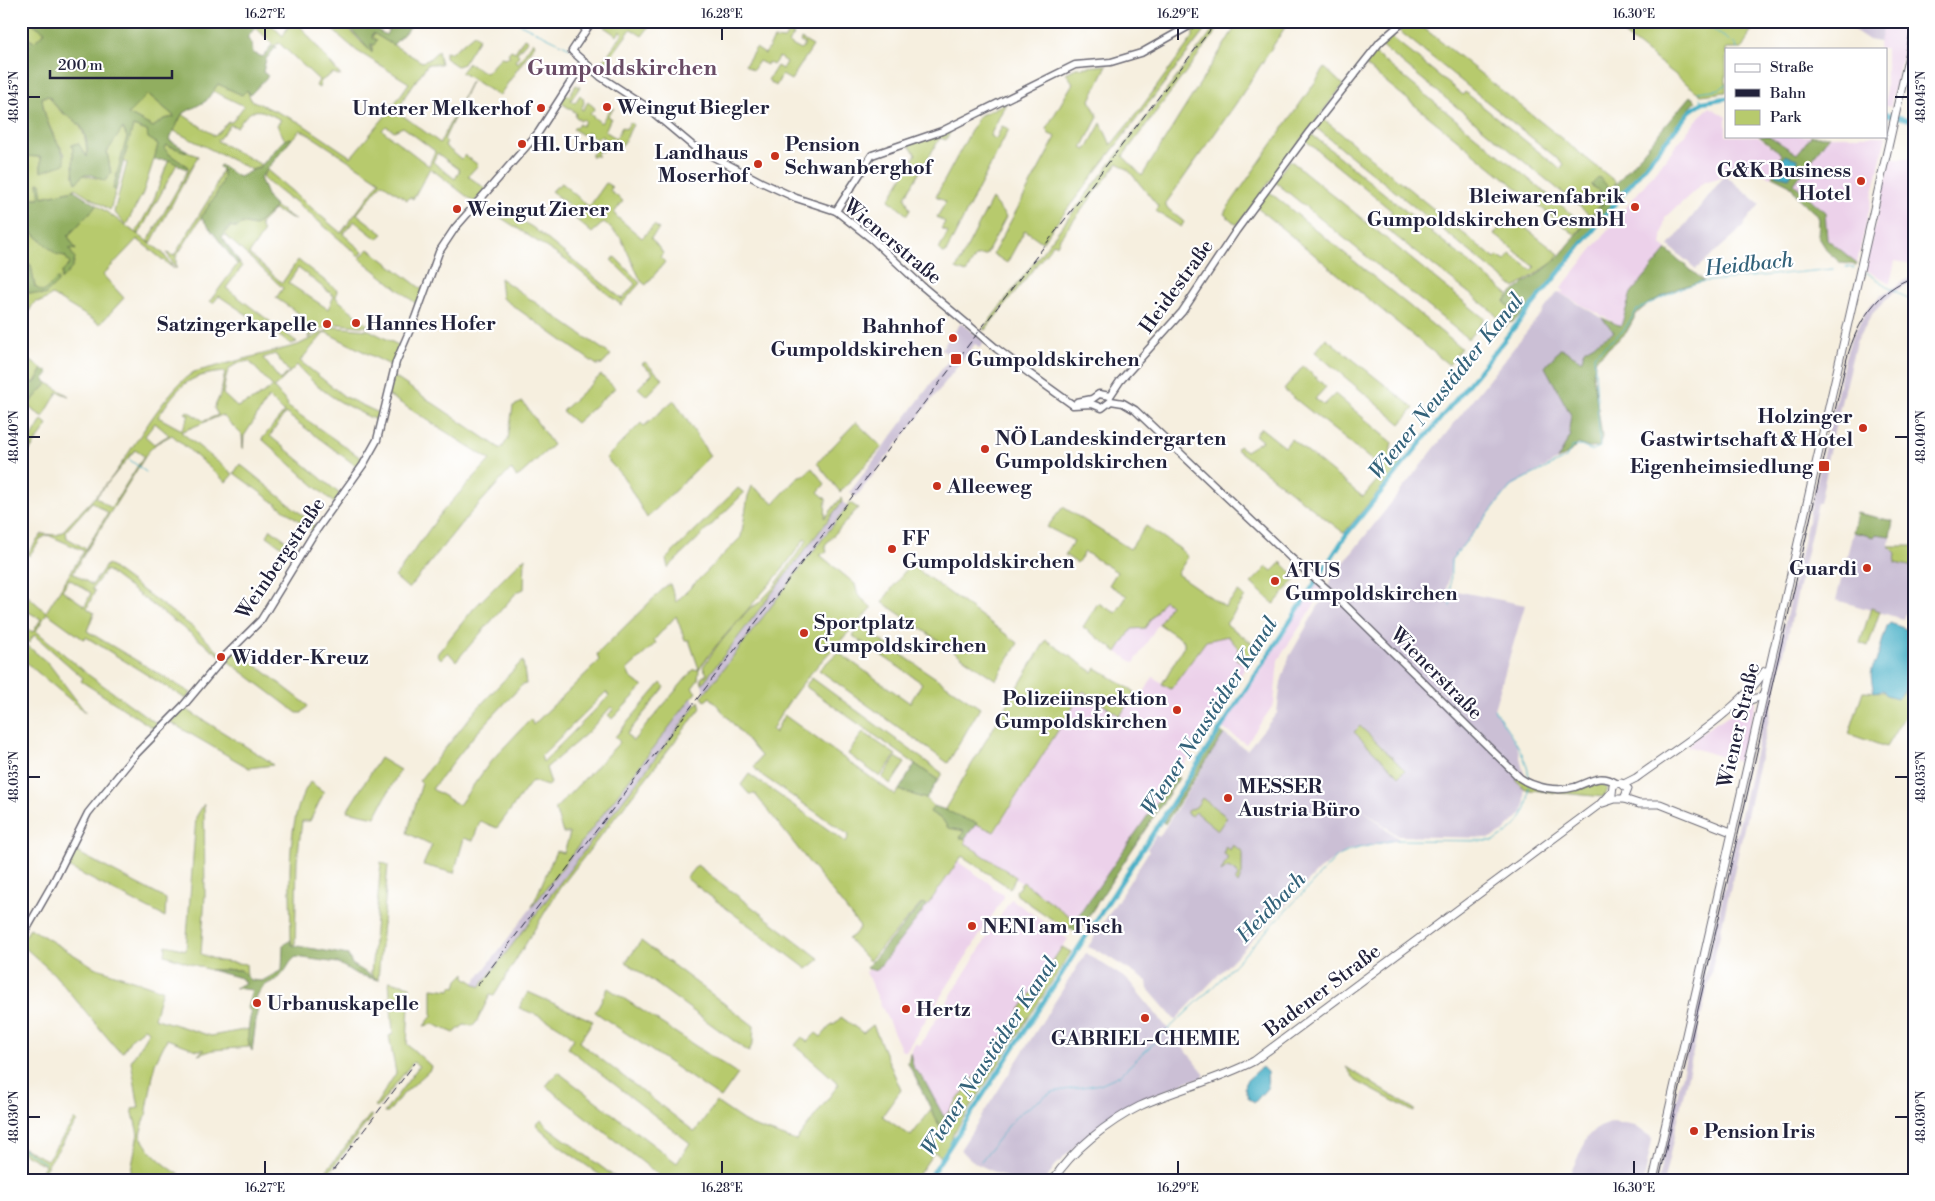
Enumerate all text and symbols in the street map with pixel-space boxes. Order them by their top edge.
text: 16.27°E [245,7,285,22]
text: 16.28°E [701,7,743,22]
text: 16.29°E [1157,7,1199,22]
text: 16.30°E [1613,7,1655,22]
scale bar [50,48,172,80]
legend [1725,48,1888,138]
district label: Gumpoldskirchen [527,55,717,82]
text: 200 m [58,56,103,75]
text: Straße [1770,58,1814,77]
text: 48.045°N [7,71,22,123]
text: 48.045°N [1914,71,1929,123]
text: Bahn [1769,84,1806,103]
place label: Weingut Biegler [616,96,770,121]
place label: Unterer Melkerhof [352,97,534,122]
marker: Weingut Biegler [601,101,613,113]
marker: Unterer Melkerhof [535,102,547,114]
text: Park [1770,108,1802,127]
place label: Hl. Urban [532,133,625,158]
place label: Pension Schwanberghof [785,133,935,181]
marker: Hl. Urban [516,138,528,150]
place label: Landhaus Moserhof [655,141,751,189]
marker: Pension Schwanberghof [769,150,781,162]
marker: Landhaus Moserhof [752,158,764,170]
place label: G&K Business Hotel [1717,159,1851,207]
marker: G&K Business Hotel [1855,175,1867,187]
place label: Bleiwarenfabrik Gumpoldskirchen GesmbH [1367,185,1626,233]
street label: Wienerstraße [837,193,946,291]
place label: Weingut Zierer [466,198,609,223]
marker: Bleiwarenfabrik Gumpoldskirchen GesmbH [1629,201,1641,213]
marker: Weingut Zierer [451,203,463,215]
street label: Heidestraße [1135,235,1220,339]
water label: Heidbach [1703,247,1795,283]
water label: Wiener Neustädter Kanal [1364,288,1530,485]
place label: Hannes Hofer [366,312,496,337]
place label: Satzingerkapelle [157,313,317,338]
place label: Bahnhof Gumpoldskirchen [770,315,946,363]
marker: Hannes Hofer [350,317,362,329]
marker: Satzingerkapelle [321,318,333,330]
marker: Bahnhof Gumpoldskirchen [947,332,959,344]
place label: Gumpoldskirchen [967,348,1140,373]
marker: Gumpoldskirchen [949,352,963,366]
place label: Holzinger Gastwirtschaft & Hotel [1640,405,1853,453]
text: 48.040°N [7,410,22,464]
text: 48.040°N [1914,410,1929,464]
marker: Holzinger Gastwirtschaft & Hotel [1857,422,1869,434]
place label: NÖ Landeskindergarten Gumpoldskirchen [995,426,1227,475]
marker: NÖ Landeskindergarten Gumpoldskirchen [979,443,991,455]
place label: Eigenheimsiedlung [1630,455,1814,480]
marker: Eigenheimsiedlung [1817,459,1831,473]
place label: Alleeweg [946,475,1032,500]
marker: Alleeweg [931,480,943,492]
street label: Weinbergstraße [231,493,331,625]
place label: FF Gumpoldskirchen [902,527,1075,575]
marker: FF Gumpoldskirchen [886,543,898,555]
place label: Guardi [1789,557,1858,582]
place label: ATUS Gumpoldskirchen [1284,559,1458,607]
marker: Guardi [1861,562,1873,574]
marker: ATUS Gumpoldskirchen [1269,575,1281,587]
place label: Sportplatz Gumpoldskirchen [814,611,987,659]
water label: Wiener Neustädter Kanal [1136,612,1284,821]
street label: Wienerstraße [1384,622,1487,726]
marker: Sportplatz Gumpoldskirchen [798,627,810,639]
place label: Widder-Kreuz [230,646,369,671]
marker: Widder-Kreuz [215,651,227,663]
street label: Wiener Straße [1713,660,1766,791]
place label: Polizeiinspektion Gumpoldskirchen [994,687,1168,735]
marker: Polizeiinspektion Gumpoldskirchen [1171,704,1183,716]
text: 48.035°N [7,751,22,803]
text: 48.035°N [1914,751,1929,803]
place label: MESSER Austria Büro [1237,775,1360,823]
marker: MESSER Austria Büro [1222,792,1234,804]
water label: Heidbach [1231,867,1312,949]
place label: NENI am Tisch [982,915,1123,940]
marker: NENI am Tisch [966,920,978,932]
street label: Badener Straße [1259,939,1386,1044]
water label: Wiener Neustädter Kanal [916,952,1064,1161]
place label: Urbanuskapelle [267,992,419,1017]
marker: Urbanuskapelle [251,997,263,1009]
place label: Hertz [916,998,970,1023]
marker: Hertz [900,1003,912,1015]
marker: GABRIEL-CHEMIE [1139,1012,1151,1024]
place label: GABRIEL-CHEMIE [1051,1027,1239,1052]
text: 48.030°N [7,1090,22,1144]
text: 48.030°N [1914,1090,1929,1144]
place label: Pension Iris [1704,1120,1815,1145]
marker: Pension Iris [1688,1125,1700,1137]
text: 16.27°E [245,1181,285,1196]
text: 16.28°E [701,1181,743,1196]
text: 16.29°E [1157,1181,1199,1196]
text: 16.30°E [1613,1181,1655,1196]

